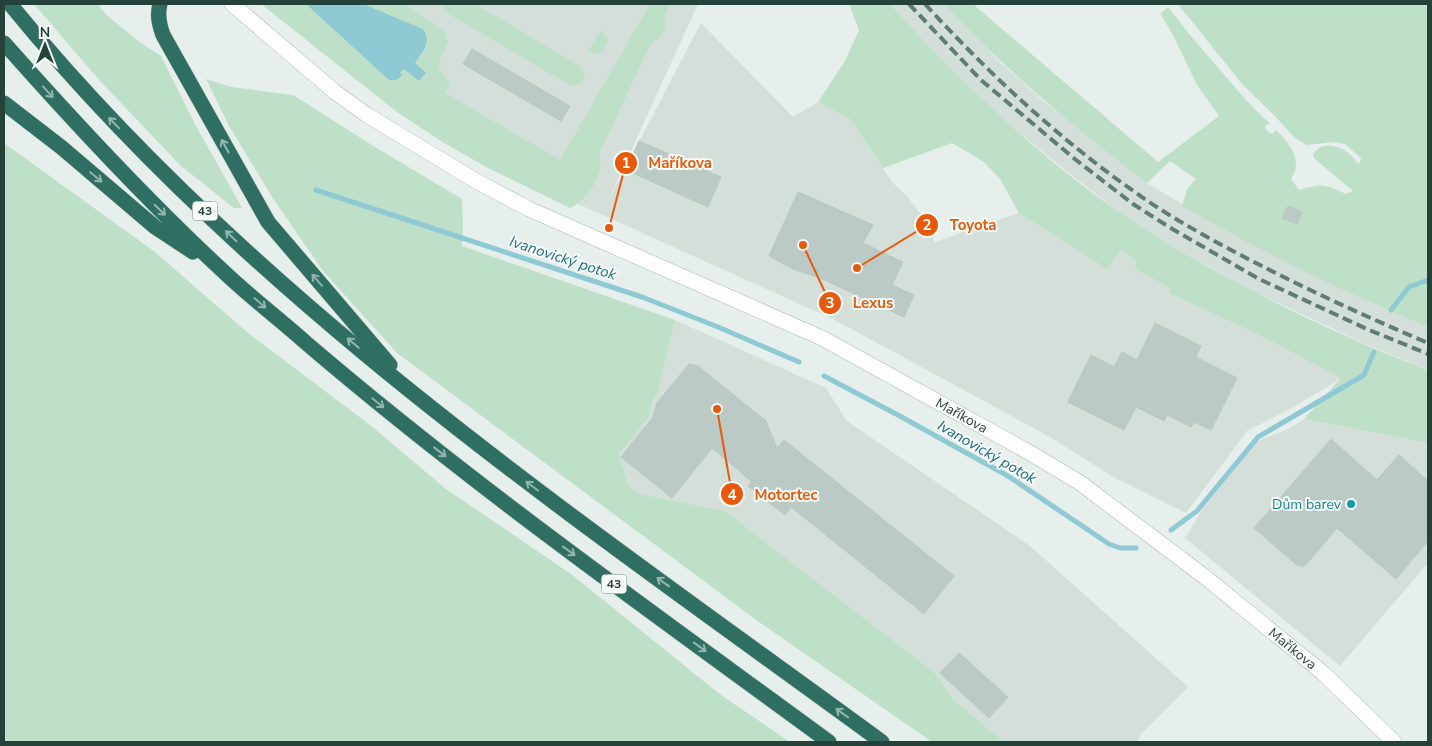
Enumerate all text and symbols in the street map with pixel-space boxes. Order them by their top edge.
north arrow [20,20,70,70]
text: N [40,23,50,42]
one-way arrow [42,86,54,99]
one-way arrow [108,116,120,129]
one-way arrow [220,140,230,154]
callout: Maříkova [613,148,722,178]
text: 1 [621,153,631,173]
text: Maříkova [648,153,712,173]
one-way arrow [90,172,103,183]
road number: 43 [192,202,218,220]
one-way arrow [153,204,166,216]
callout: Toyota [914,210,1006,240]
text: 2 [922,215,932,235]
text: Toyota [950,215,996,235]
one-way arrow [224,230,237,242]
water label: Ivanovický potok [507,231,619,285]
one-way arrow [312,273,323,286]
callout: Lexus [817,288,903,318]
text: 3 [825,293,835,313]
text: Lexus [853,293,893,313]
one-way arrow [254,298,267,309]
one-way arrow [347,337,360,348]
street label: Maříkova [932,393,991,438]
one-way arrow [371,397,384,408]
water label: Ivanovický potok [934,416,1041,489]
one-way arrow [433,447,446,458]
callout: Motortec [719,479,827,509]
one-way arrow [526,480,539,491]
text: 4 [727,485,737,505]
text: Motortec [754,485,818,505]
place label: Dům barev [1272,495,1342,514]
marker: Dům barev [1345,498,1357,510]
one-way arrow [562,546,576,556]
road number: 43 [602,574,626,594]
one-way arrow [656,577,670,587]
street label: Maříkova [1264,624,1321,674]
one-way arrow [693,642,706,653]
one-way arrow [836,708,849,719]

